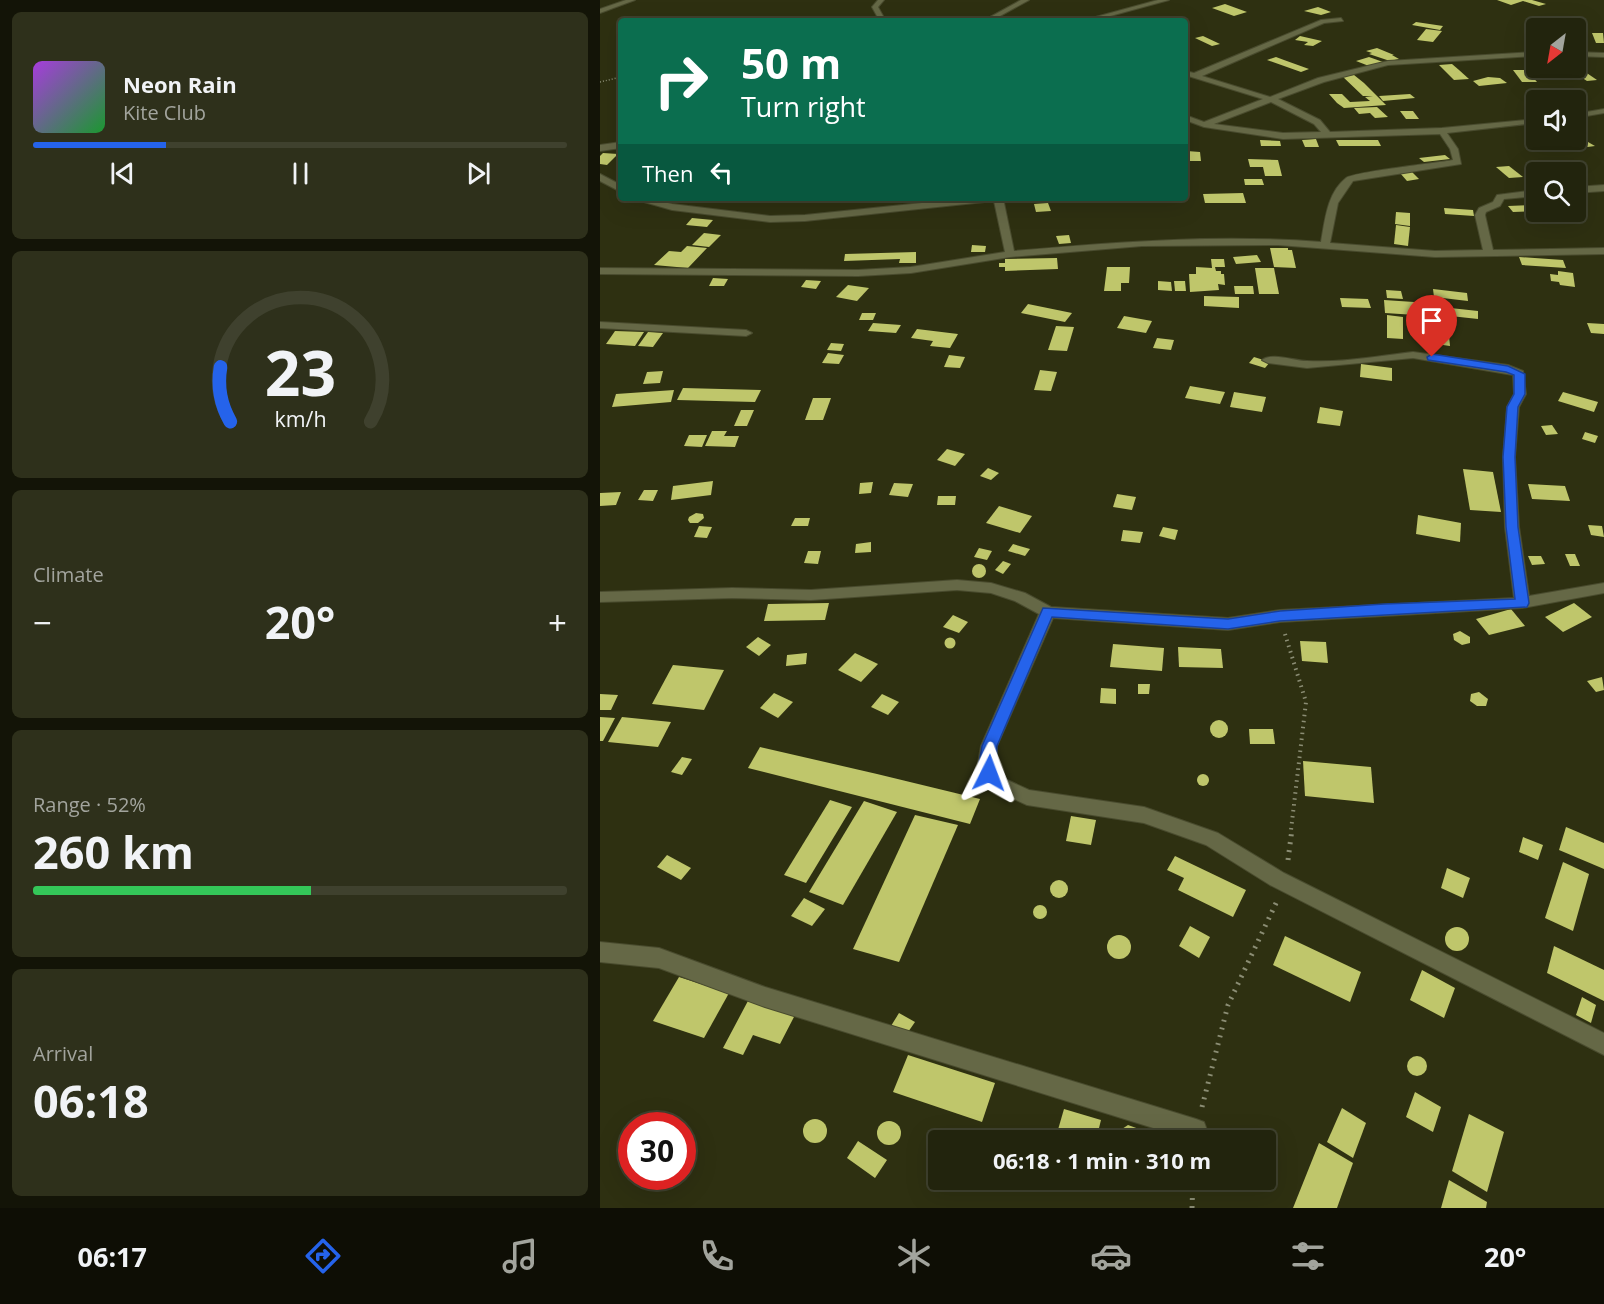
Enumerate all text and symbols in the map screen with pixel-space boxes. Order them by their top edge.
north arrow [1526,18,1586,78]
map controls [1526,18,1586,222]
text: 50 m [741,34,841,91]
icon: right [642,42,720,120]
text: Neon Rain [123,69,237,99]
text: Turn right [741,88,866,125]
button: sound [1526,90,1586,150]
text: Kite Club [123,99,206,126]
icon: left [705,156,738,189]
icon: previous [106,157,139,190]
icon: pause [284,157,317,190]
icon: next [462,157,495,190]
text: Then [642,158,693,188]
button: search [1526,162,1586,222]
pin [1406,295,1457,357]
icon: arrive [1415,304,1448,337]
text: 23 [264,329,336,414]
text: km/h [274,404,326,433]
text: Climate [33,561,104,588]
text: 20° [265,591,335,652]
text: − [33,600,52,645]
text: + [548,600,567,645]
position arrow [957,741,1021,805]
text: Range · 52% [33,791,146,818]
text: 260 km [33,821,194,882]
text: Arrival [33,1040,93,1067]
text: 06:18 [33,1070,149,1131]
speed limit sign: 30 [618,1112,696,1190]
text: 06:18 · 1 min · 310 m [993,1145,1211,1175]
icon: directions [302,1235,344,1277]
icon: music [499,1235,541,1277]
icon: phone [696,1235,738,1277]
icon: climate [893,1235,935,1277]
icon: car [1090,1235,1132,1277]
icon: filters [1287,1235,1329,1277]
text: 06:17 [78,1238,147,1275]
text: 20° [1484,1238,1526,1275]

